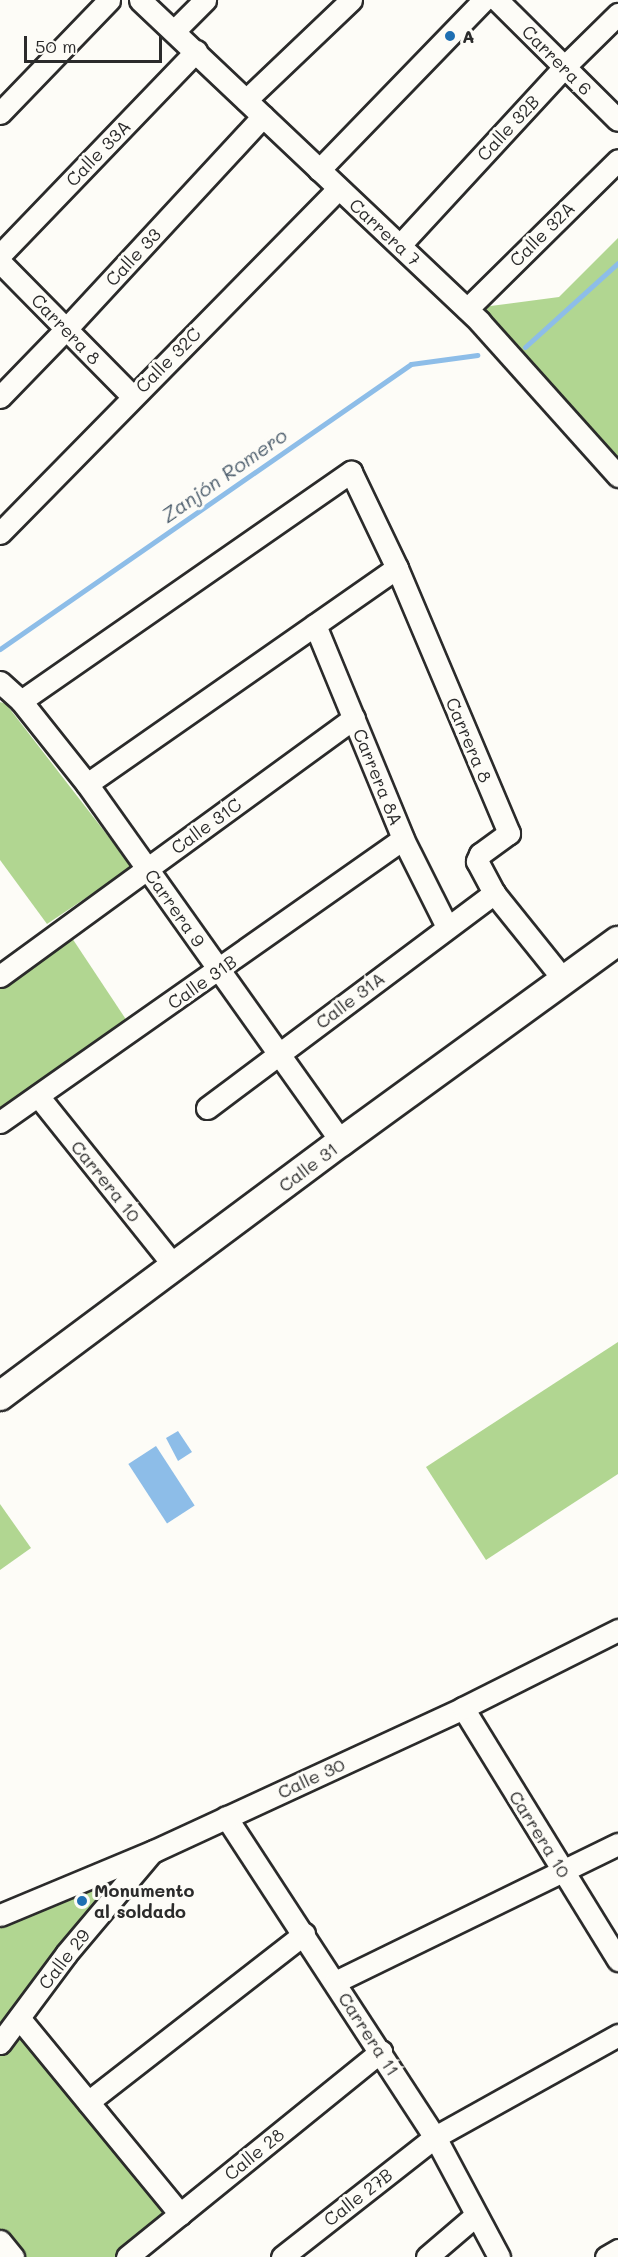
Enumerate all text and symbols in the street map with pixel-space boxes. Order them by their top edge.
street label: Carrera 6 [517,20,597,100]
scale bar [27,24,165,62]
place label: A [462,25,475,47]
marker: A [443,29,457,43]
text: 50 m [35,34,77,58]
street label: Calle 32B [472,91,544,165]
street label: Calle 33A [61,115,135,191]
street label: Carrera 7 [345,194,425,270]
street label: Calle 32A [505,197,579,271]
street label: Calle 33 [101,224,165,290]
street label: Carrera 8 [27,289,105,369]
street label: Calle 32C [131,323,205,397]
water label: Zanjón Romero [157,423,291,527]
street label: Carrera 8 [441,694,497,786]
street label: Carrera 8A [349,725,407,829]
street label: Calle 31C [167,793,245,859]
street label: Carrera 9 [140,865,210,951]
street label: Calle 31B [163,950,241,1014]
street label: Calle 31A [311,967,389,1033]
street label: Carrera 10 [67,1136,145,1226]
street label: Calle 31 [274,1138,342,1196]
street label: Calle 30 [274,1753,348,1803]
street label: Carrera 10 [505,1787,575,1881]
place label: Monumento al soldado [94,1880,194,1922]
marker: Monumento al soldado [75,1894,89,1908]
street label: Calle 29 [34,1925,94,1993]
street label: Carrera 11 [334,1988,404,2080]
street label: Calle 28 [220,2123,288,2185]
street label: Calle 27B [319,2163,397,2231]

